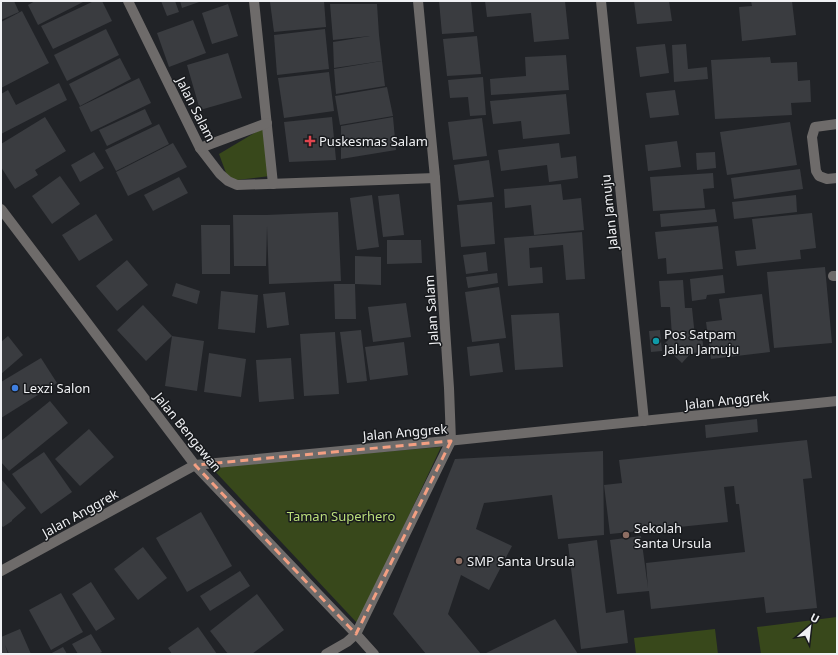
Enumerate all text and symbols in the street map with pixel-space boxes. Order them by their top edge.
street label: Jalan Salam [171,72,220,144]
place label: Puskesmas Salam [319,132,428,150]
marker: Puskesmas Salam [304,135,316,147]
street label: Jalan Jamuju [596,174,622,252]
street label: Jalan Salam [420,274,443,348]
place label: Pos Satpam Jalan Jamuju [662,325,739,358]
marker: Pos Satpam Jalan Jamuju [651,336,661,346]
place label: Lexzi Salon [23,379,90,397]
marker: Lexzi Salon [10,383,20,393]
street label: Jalan Bengawan [149,387,226,476]
street label: Jalan Anggrek [682,387,770,414]
street label: Jalan Anggrek [360,419,448,445]
street label: Jalan Anggrek [37,485,121,542]
park label: Taman Superhero [287,507,395,525]
place label: Sekolah Santa Ursula [634,519,712,552]
marker: Sekolah Santa Ursula [621,530,631,540]
place label: SMP Santa Ursula [467,552,575,570]
marker: SMP Santa Ursula [454,556,464,566]
north arrow [790,607,830,647]
text: U [808,609,822,626]

